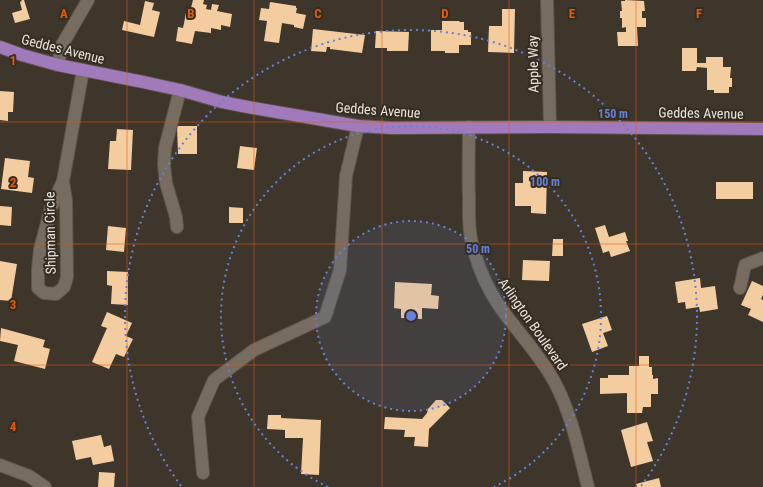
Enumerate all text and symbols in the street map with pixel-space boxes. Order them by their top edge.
text: A [60,6,68,21]
text: B [187,6,195,21]
text: C [314,6,322,21]
text: D [441,6,449,21]
text: E [569,6,576,21]
text: F [696,6,702,21]
street label: Geddes Avenue [20,31,107,67]
street label: Apple Way [524,35,542,93]
text: 1 [10,53,16,68]
street label: Geddes Avenue [335,99,421,121]
street label: Geddes Avenue [658,104,744,122]
text: 150 m [598,107,628,121]
text: 2 [10,175,17,190]
text: 100 m [530,175,560,189]
street label: Shipman Circle [41,191,59,275]
text: 50 m [466,242,490,256]
street label: Arlington Boulevard [495,275,571,373]
text: 3 [10,297,16,312]
centre of rings [404,309,418,323]
text: 4 [10,419,17,434]

